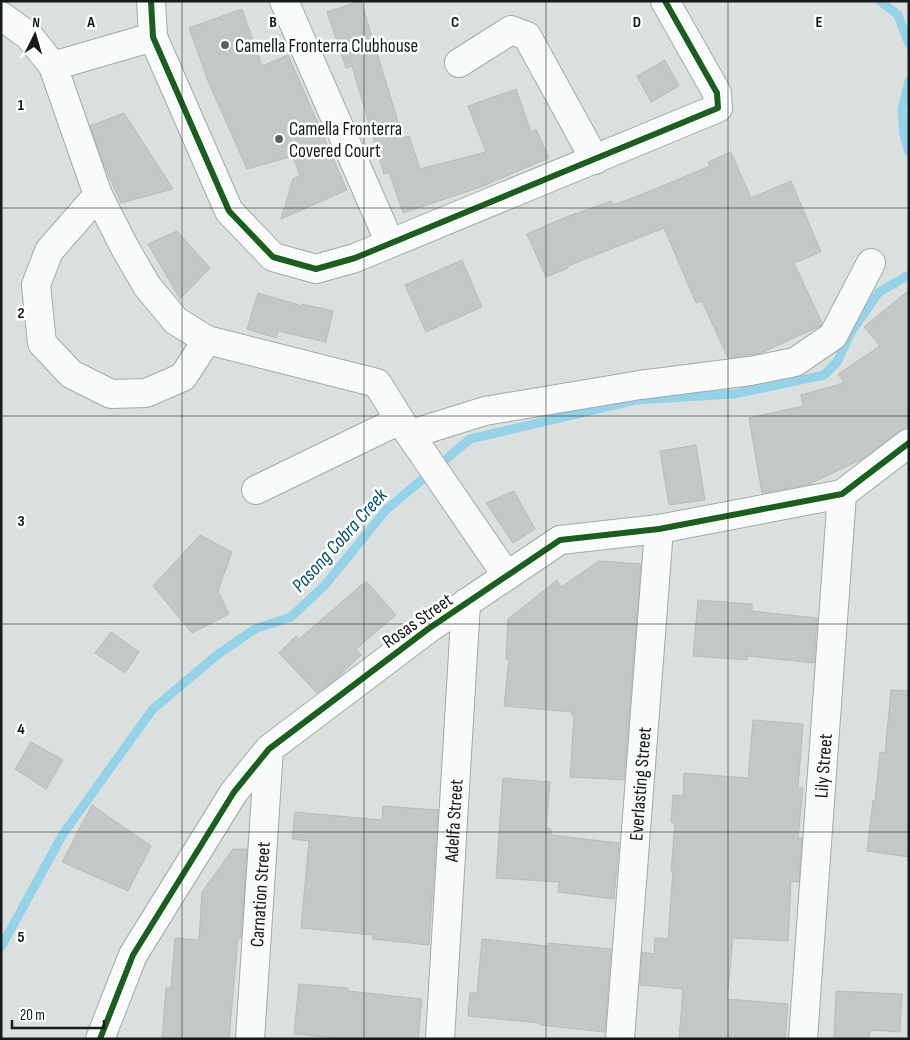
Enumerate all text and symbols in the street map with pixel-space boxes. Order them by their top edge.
north arrow [10,10,60,60]
text: A [86,13,95,32]
text: B [269,13,277,32]
text: C [451,13,459,32]
text: D [633,13,641,32]
text: E [816,13,823,32]
text: N [32,14,41,31]
place label: Camella Fronterra Clubhouse [235,35,418,58]
marker: Camella Fronterra Clubhouse [219,39,231,51]
text: 1 [18,96,25,115]
place label: Camella Fronterra Covered Court [289,118,402,163]
marker: Camella Fronterra Covered Court [273,133,285,145]
text: 2 [17,304,25,323]
water label: Pasong Cobra Creek [287,484,393,597]
text: 3 [17,512,25,531]
street label: Rosas Street [378,589,458,654]
text: 4 [17,720,25,739]
street label: Everlasting Street [625,726,657,842]
street label: Lily Street [810,733,838,799]
street label: Adelfa Street [441,778,468,863]
street label: Carnation Street [246,841,276,948]
text: 5 [17,928,25,947]
scale bar [12,998,105,1030]
text: 20 m [20,1006,45,1025]

